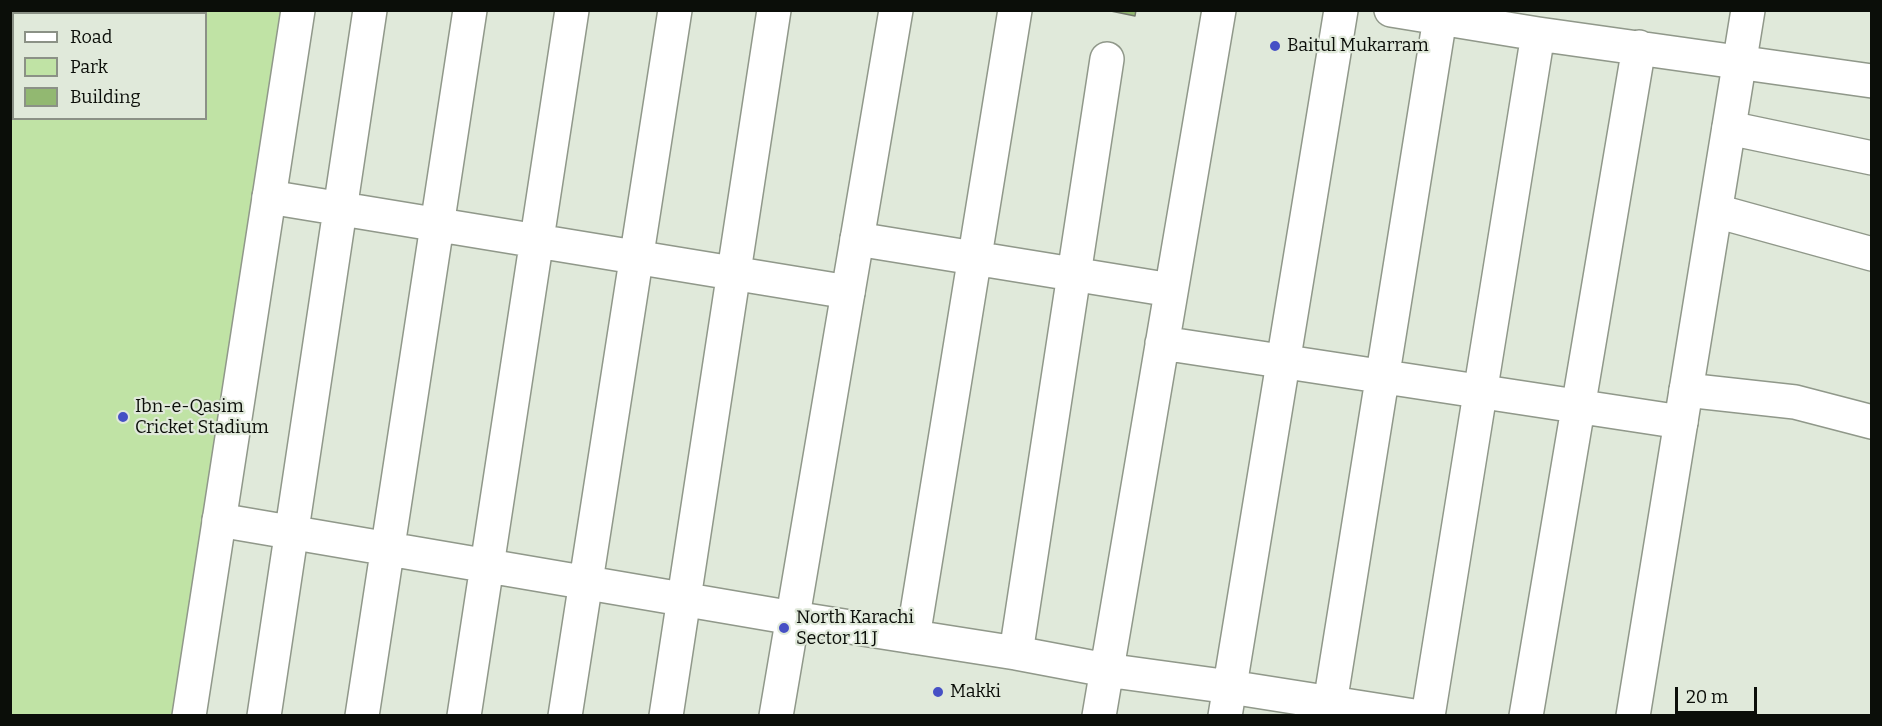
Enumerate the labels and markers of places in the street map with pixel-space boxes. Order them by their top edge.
place label: Baitul Mukarram [1287,35,1429,57]
marker: Baitul Mukarram [1268,39,1282,53]
place label: Ibn-e-Qasim Cricket Stadium [135,396,269,438]
marker: Ibn-e-Qasim Cricket Stadium [116,410,130,424]
place label: North Karachi Sector 11 J [796,607,914,650]
marker: North Karachi Sector 11 J [777,621,791,635]
place label: Makki [950,681,1001,703]
marker: Makki [931,685,945,699]

